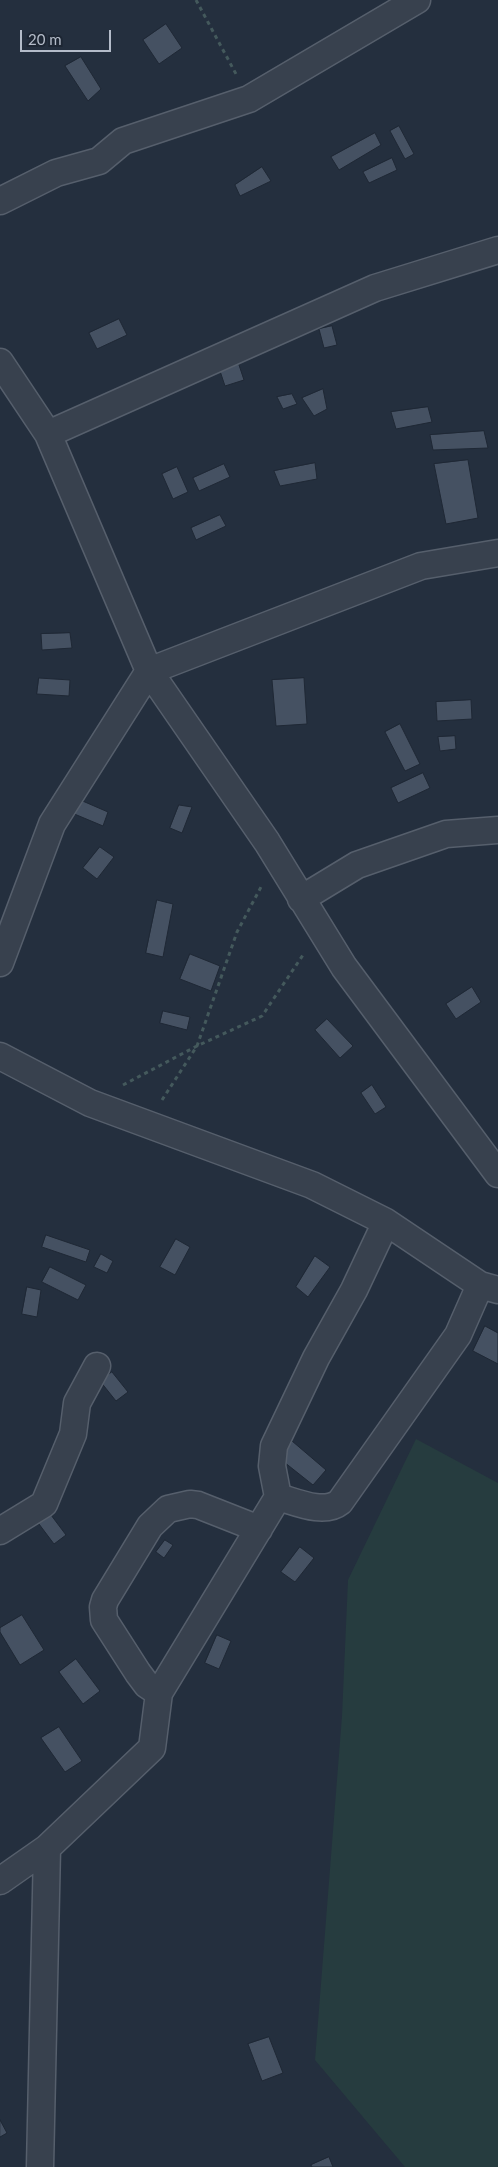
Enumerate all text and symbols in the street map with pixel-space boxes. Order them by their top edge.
scale bar [22,20,114,52]
text: 20 m [28,30,62,48]

